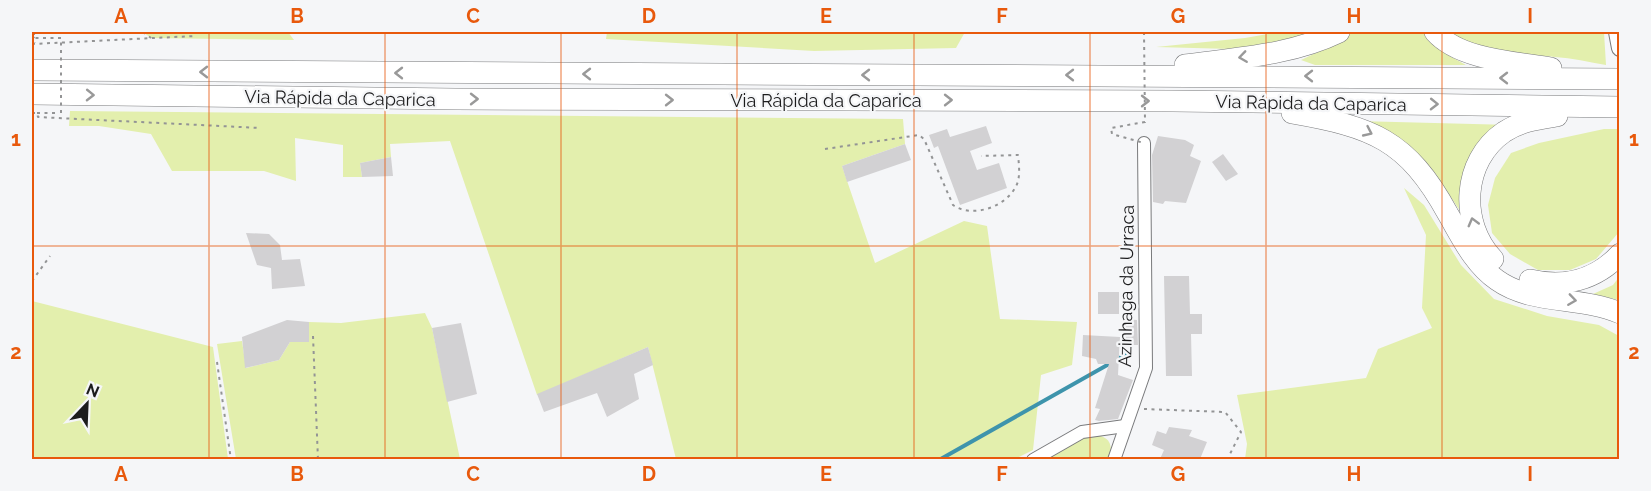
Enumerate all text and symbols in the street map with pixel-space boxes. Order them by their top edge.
text: A [114,4,128,28]
text: B [290,4,304,28]
text: C [466,4,480,28]
text: D [642,4,656,28]
text: E [820,4,832,28]
text: F [996,4,1008,28]
text: G [1171,4,1185,28]
text: H [1347,4,1361,28]
text: I [1527,4,1533,28]
one-way arrow [1238,50,1247,63]
one-way arrow [199,66,208,78]
one-way arrow [394,67,403,79]
one-way arrow [583,68,592,80]
one-way arrow [862,69,871,81]
one-way arrow [1066,69,1075,81]
one-way arrow [1305,70,1314,83]
one-way arrow [1500,72,1509,84]
street label: Via Rápida da Caparica [244,86,436,110]
one-way arrow [85,89,94,101]
street label: Via Rápida da Caparica [730,90,922,111]
street label: Via Rápida da Caparica [1215,91,1407,115]
one-way arrow [469,93,478,105]
one-way arrow [664,94,673,106]
one-way arrow [943,94,952,106]
one-way arrow [1141,95,1150,107]
one-way arrow [1429,98,1438,111]
one-way arrow [1361,124,1372,136]
text: 1 [11,127,21,151]
text: 1 [1629,127,1639,151]
street label: Azinhaga da Urraca [1114,205,1138,367]
one-way arrow [1468,217,1480,228]
one-way arrow [1567,294,1577,306]
text: 2 [10,340,22,364]
text: 2 [1628,340,1640,364]
north arrow [57,374,117,434]
text: N [83,380,102,402]
text: A [114,462,128,486]
text: B [290,462,304,486]
text: C [466,462,480,486]
text: D [642,462,656,486]
text: E [820,462,832,486]
text: F [996,462,1008,486]
text: G [1171,462,1185,486]
text: H [1347,462,1361,486]
text: I [1527,462,1533,486]

